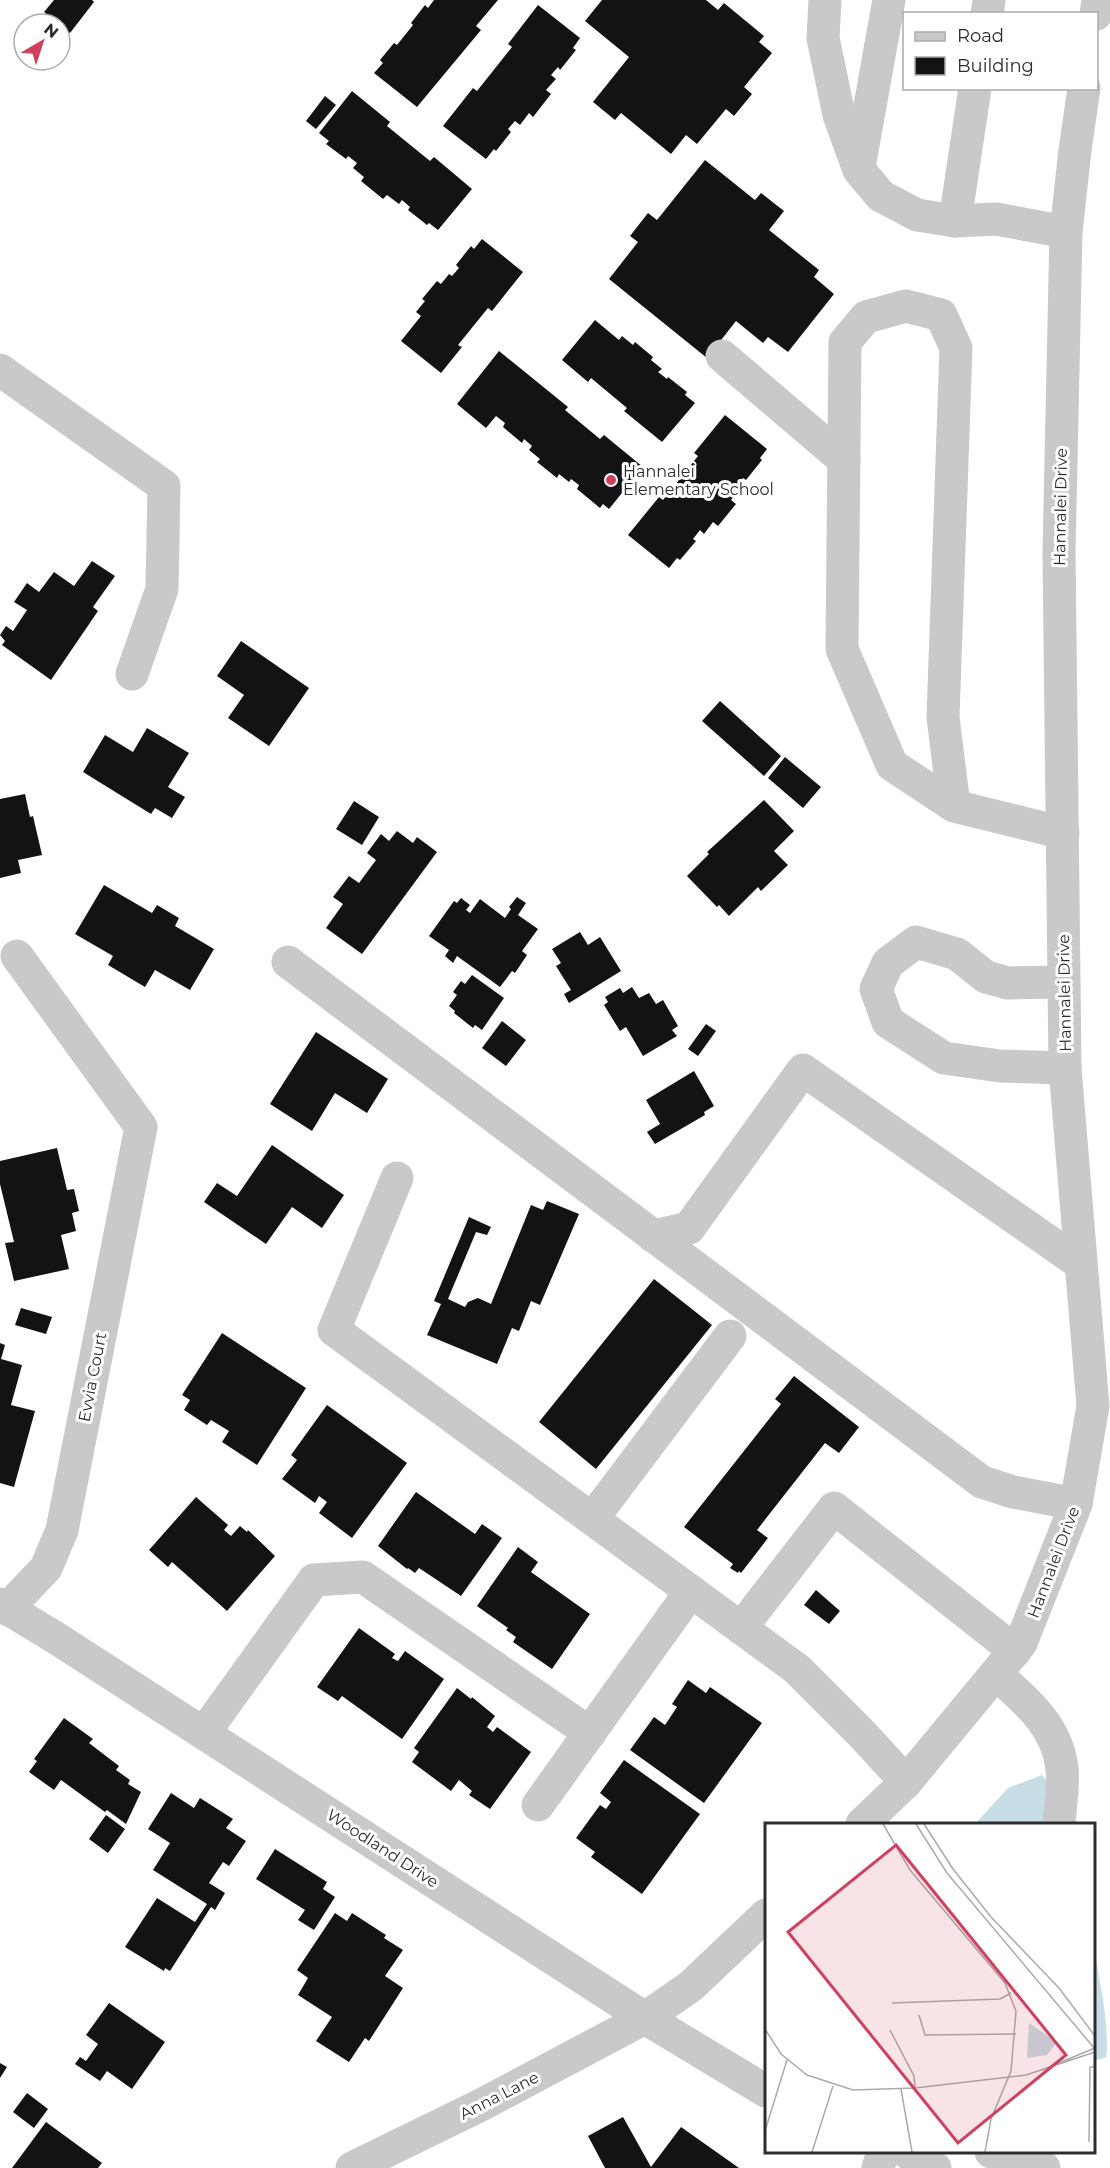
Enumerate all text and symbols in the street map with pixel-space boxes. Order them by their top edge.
north arrow [12,12,72,72]
legend [903,12,1098,90]
text: N [40,19,62,42]
text: Road [957,25,1004,47]
text: Building [957,55,1034,77]
street label: Hannalei Drive [1050,448,1071,566]
place label: Hannalei Elementary School [623,462,774,499]
marker: Hannalei Elementary School [604,473,618,487]
street label: Hannalei Drive [1054,934,1075,1052]
street label: Evvia Court [75,1330,111,1423]
street label: Hannalei Drive [1023,1504,1083,1621]
street label: Woodland Drive [323,1805,442,1892]
inset map [765,1823,1095,2153]
street label: Anna Lane [457,2067,542,2123]

